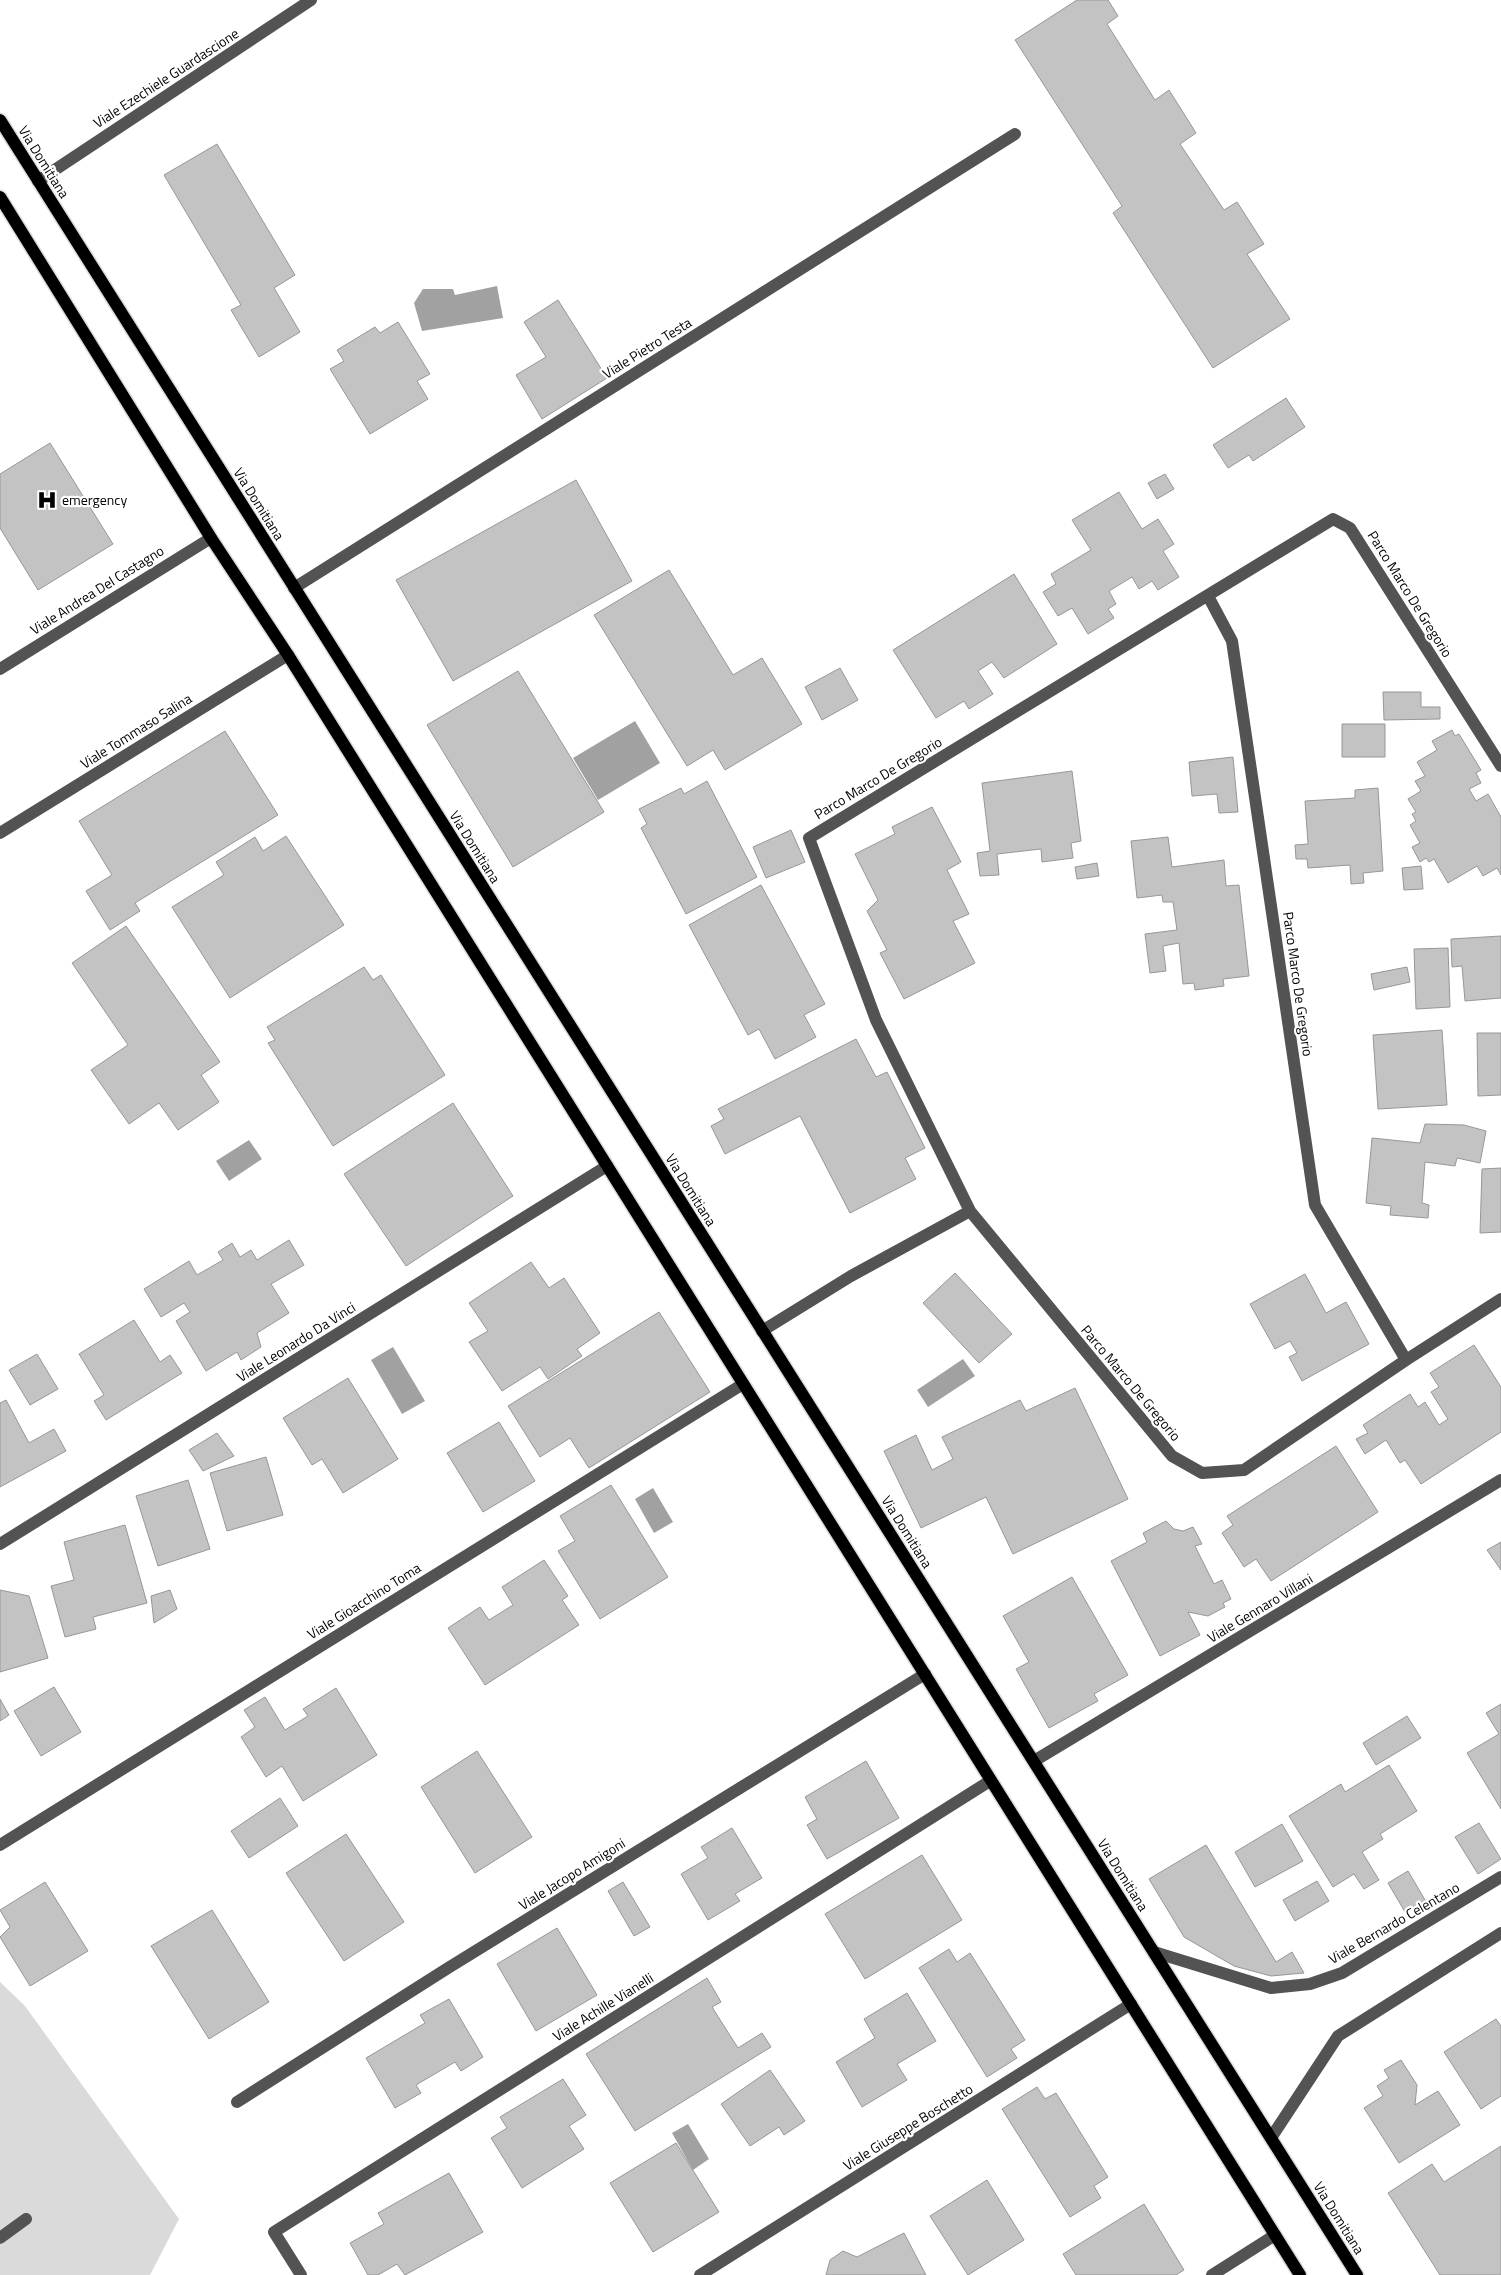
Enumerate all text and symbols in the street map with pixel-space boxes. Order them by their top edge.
street label: Viale Ezechiele Guardascione [89,23,243,133]
street label: Via Domitiana [14,121,75,202]
street label: Viale Pietro Testa [598,312,695,383]
street label: Via Domitiana [229,463,290,544]
hospital icon: emergency [36,489,58,511]
place label: emergency [62,489,127,510]
street label: Parco Marco De Gregorio [1363,526,1458,661]
street label: Viale Andrea Del Castagno [26,540,168,639]
street label: Viale Tommaso Salina [76,688,196,773]
street label: Parco Marco De Gregorio [810,731,946,824]
street label: Via Domitiana [445,806,506,887]
street label: Parco Marco De Gregorio [1278,910,1319,1058]
street label: Via Domitiana [661,1149,722,1230]
street label: Viale Leonardo Da Vinci [232,1296,359,1387]
street label: Parco Marco De Gregorio [1076,1320,1186,1445]
street label: Via Domitiana [877,1491,938,1572]
street label: Viale Gioacchino Toma [303,1557,425,1644]
street label: Viale Gennaro Villani [1203,1568,1317,1647]
street label: Viale Jacopo Amigoni [514,1832,629,1915]
street label: Via Domitiana [1093,1834,1154,1915]
street label: Viale Bernardo Celentano [1324,1876,1463,1969]
street label: Viale Achille Vianelli [548,1967,657,2046]
street label: Viale Giuseppe Boschetto [839,2078,977,2175]
street label: Via Domitiana [1309,2177,1370,2258]

